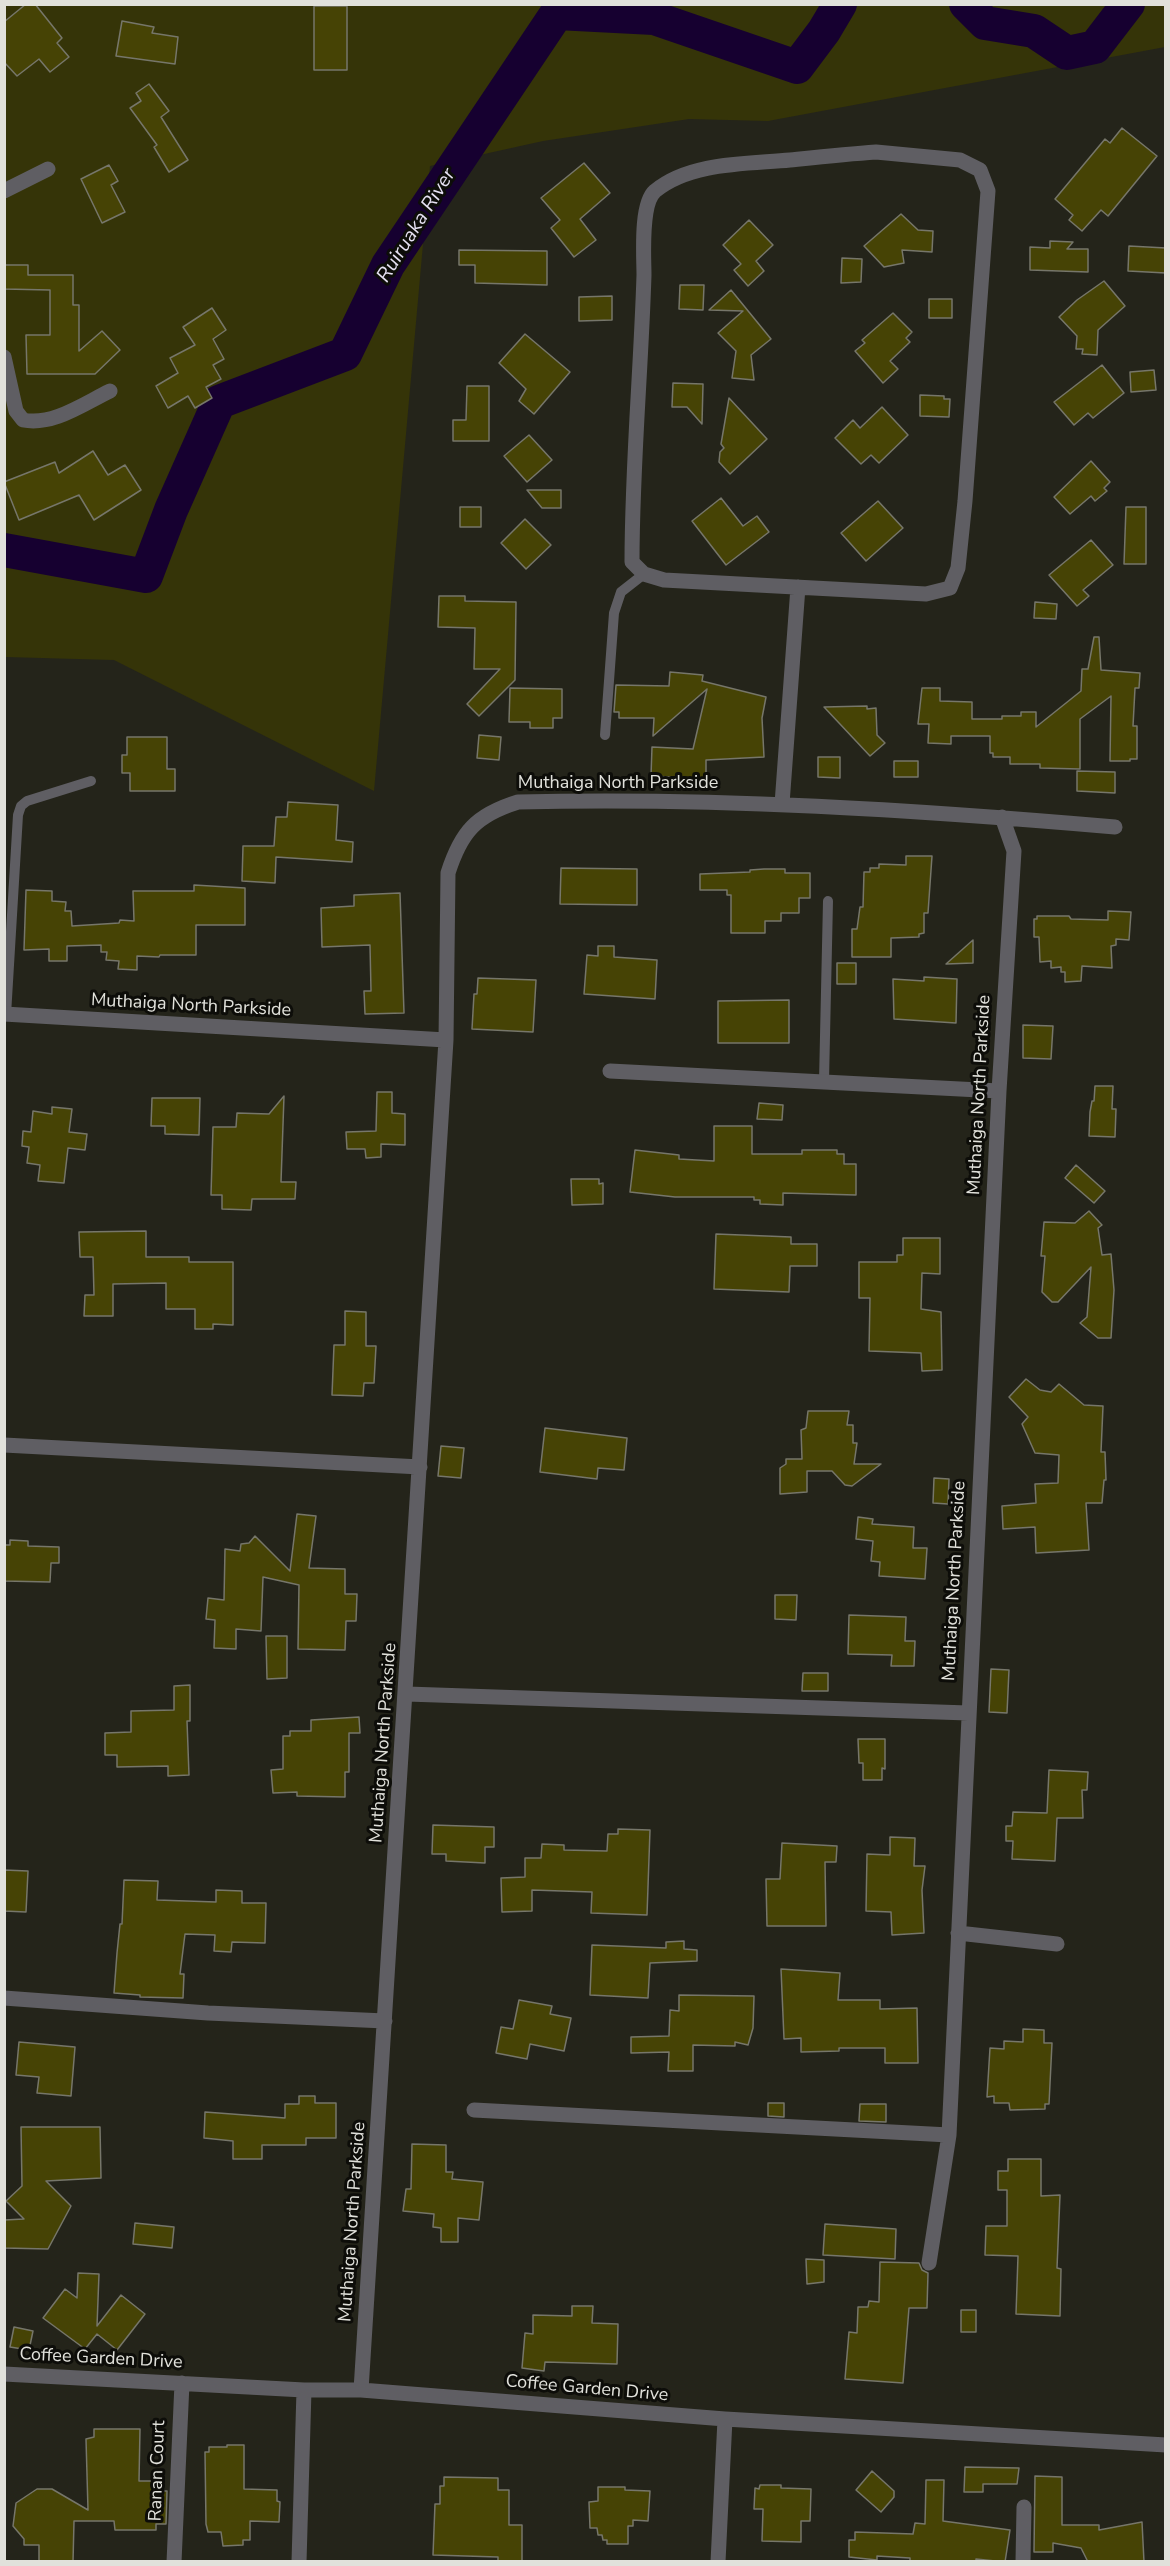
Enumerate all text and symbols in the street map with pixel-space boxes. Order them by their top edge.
water label: Ruiruaka River [372,165,462,287]
street label: Muthaiga North Parkside [518,773,718,795]
street label: Muthaiga North Parkside [90,990,292,1022]
street label: Muthaiga North Parkside [964,994,996,1196]
street label: Muthaiga North Parkside [939,1480,971,1682]
street label: Muthaiga North Parkside [366,1642,402,1844]
street label: Muthaiga North Parkside [335,2121,371,2323]
street label: Coffee Garden Drive [19,2344,183,2374]
street label: Coffee Garden Drive [505,2371,669,2407]
street label: Ranan Court [145,2420,171,2522]

